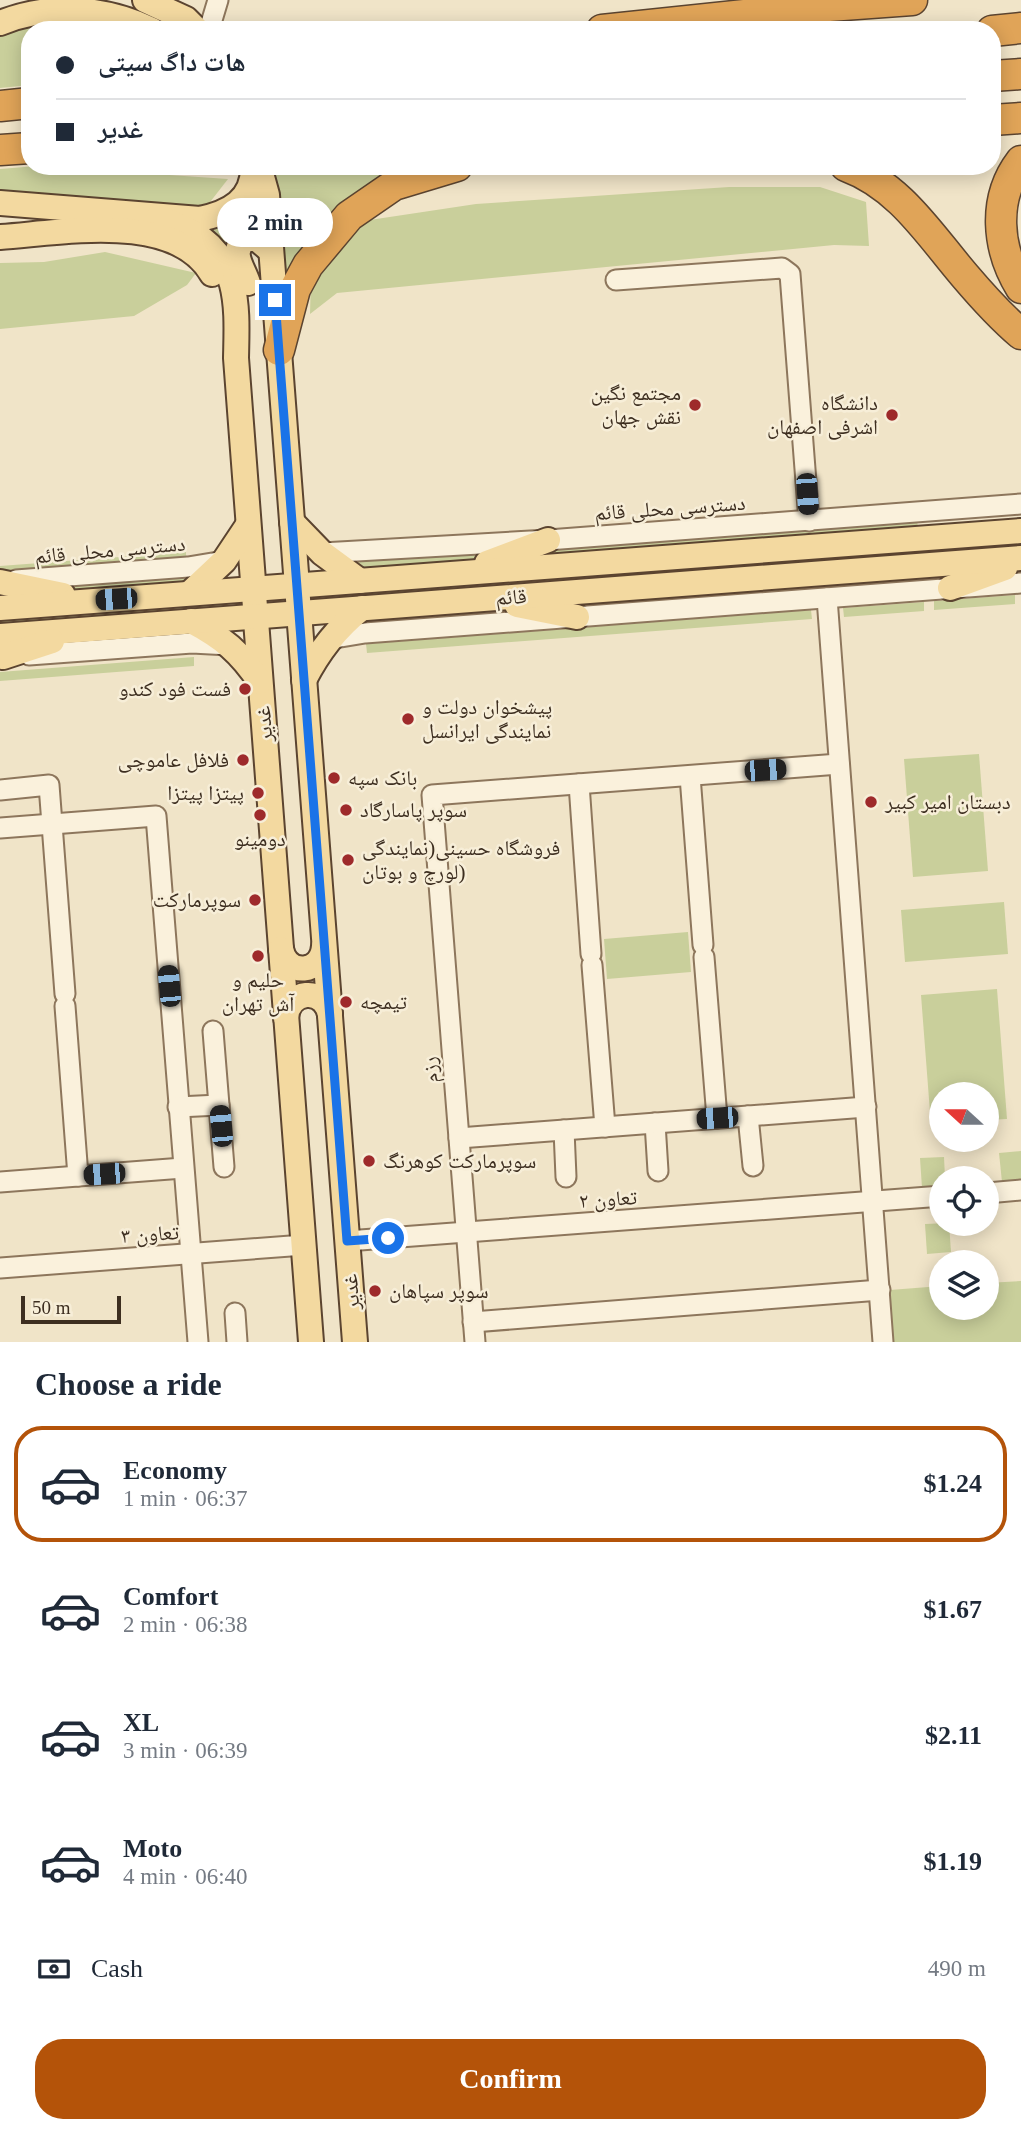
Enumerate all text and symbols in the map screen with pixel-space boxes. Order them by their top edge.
text: هات داگ سیتی [98,48,246,77]
text: غدیر [98,115,143,144]
callout: 2 min [217,198,333,247]
text: 2 min [247,210,303,235]
route end [259,284,291,316]
place label: مجتمع نگین نقش جهان [591,381,681,430]
place label: دانشگاه اشرفی اصفهان [767,391,878,440]
marker: مجتمع نگین نقش جهان [687,397,703,413]
marker: دانشگاه اشرفی اصفهان [884,407,900,423]
car [796,472,819,516]
street label: دسترسی محلی قائم [594,491,747,527]
street label: دسترسی محلی قائم [34,531,187,571]
street label: قائم [495,584,527,612]
car [95,587,138,611]
place label: فست فود کندو [119,677,231,701]
marker: فست فود کندو [237,681,253,697]
place label: پیشخوان دولت و نمایندگی ایرانسل [422,695,552,744]
street label: غدیر [251,705,277,744]
marker: پیشخوان دولت و نمایندگی ایرانسل [400,711,416,727]
place label: فلافل عاموچی [118,748,229,773]
marker: فلافل عاموچی [235,752,251,768]
car [744,758,787,782]
place label: بانک سپه [348,766,417,790]
marker: بانک سپه [326,770,342,786]
place label: پیتزا پیتزا [167,781,244,805]
marker: پیتزا پیتزا [250,785,266,801]
place label: دبستان امیر کبیر [884,790,1011,814]
marker: دبستان امیر کبیر [863,794,879,810]
place label: سوپر پاسارگاد [360,798,467,822]
marker: سوپر پاسارگاد [338,802,354,818]
marker: دومینو [252,807,268,823]
place label: دومینو [234,827,286,851]
place label: فروشگاه حسینی(نمایندگی لورچ و بوتان) [362,836,560,885]
marker: فروشگاه حسینی(نمایندگی لورچ و بوتان) [340,852,356,868]
place label: سوپرمارکت [153,888,241,912]
marker: سوپرمارکت [247,892,263,908]
marker: حلیم و آش تهران [250,948,266,964]
car [157,964,182,1008]
place label: حلیم و آش تهران [222,968,295,1017]
place label: تیمچه [360,990,407,1014]
marker: تیمچه [338,994,354,1010]
street label: رزم [417,1056,445,1084]
north arrow [929,1082,999,1152]
map controls [929,1082,999,1320]
car [209,1104,234,1148]
car [696,1106,739,1130]
place label: سوپرمارکت کوهرنگ [383,1149,536,1173]
marker: سوپرمارکت کوهرنگ [361,1153,377,1169]
car [83,1162,126,1186]
button: locate [929,1166,999,1236]
street label: تعاون ۲ [578,1185,638,1213]
street label: تعاون ۳ [120,1220,180,1248]
route start [372,1222,404,1254]
button: layers [929,1250,999,1320]
street label: غدیر [338,1273,364,1312]
place label: سوپر سپاهان [389,1279,489,1303]
marker: سوپر سپاهان [367,1283,383,1299]
scale bar [21,1293,121,1325]
text: 50 m [32,1297,71,1318]
text: Choose a ride [35,1366,222,1402]
icon: car [39,1453,102,1516]
text: Economy [123,1456,227,1485]
text: $1.24 [924,1469,982,1498]
text: 1 min · 06:37 [123,1486,248,1511]
icon: car [39,1579,102,1642]
text: Comfort [123,1582,218,1611]
text: $1.67 [924,1595,982,1624]
text: 2 min · 06:38 [123,1612,248,1637]
icon: car [39,1705,102,1768]
text: XL [123,1708,159,1737]
text: $2.11 [925,1721,982,1750]
text: 3 min · 06:39 [123,1738,248,1763]
icon: car [39,1831,102,1894]
text: Moto [123,1834,182,1863]
text: $1.19 [924,1847,982,1876]
text: 4 min · 06:40 [123,1864,248,1889]
icon: cash [35,1950,73,1988]
text: Cash [91,1954,143,1983]
text: 490 m [928,1956,986,1981]
button: Confirm [35,2039,986,2119]

